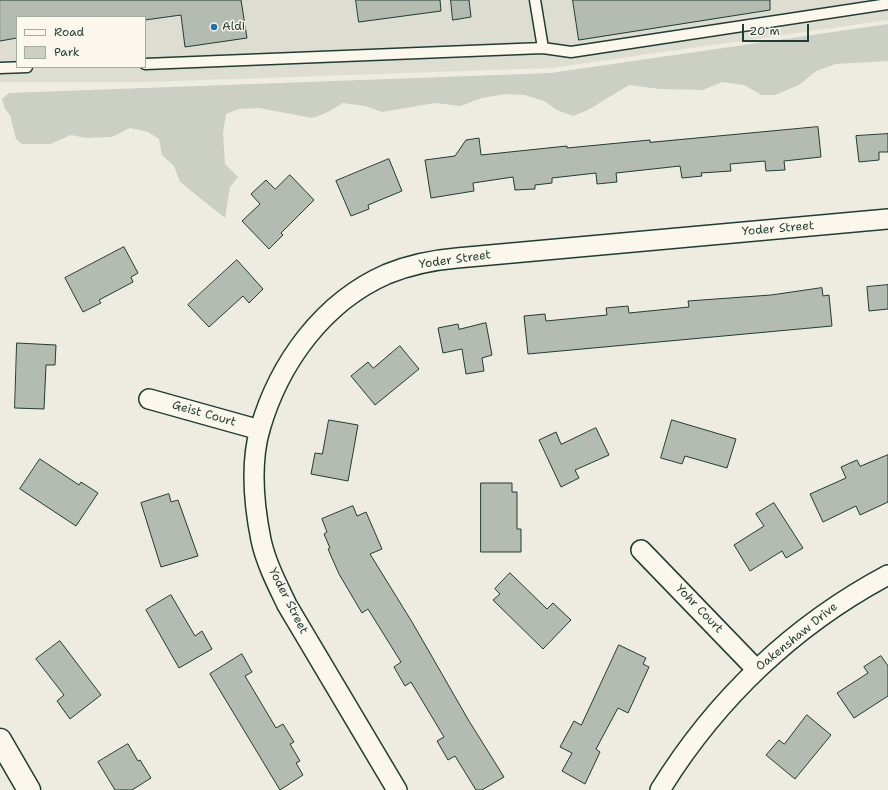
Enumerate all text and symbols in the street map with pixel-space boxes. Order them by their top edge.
legend [16,16,146,68]
scale bar [744,16,811,42]
place label: Aldi [222,20,245,34]
marker: Aldi [209,22,219,32]
text: 20 m [749,23,780,39]
text: Road [54,24,84,40]
text: Park [54,44,80,60]
street label: Yoder Street [741,219,815,239]
street label: Yoder Street [418,248,492,272]
street label: Geist Court [170,398,238,430]
street label: Yoder Street [265,565,311,637]
street label: Yohr Court [672,582,726,636]
street label: Oakenshaw Drive [753,600,841,674]

